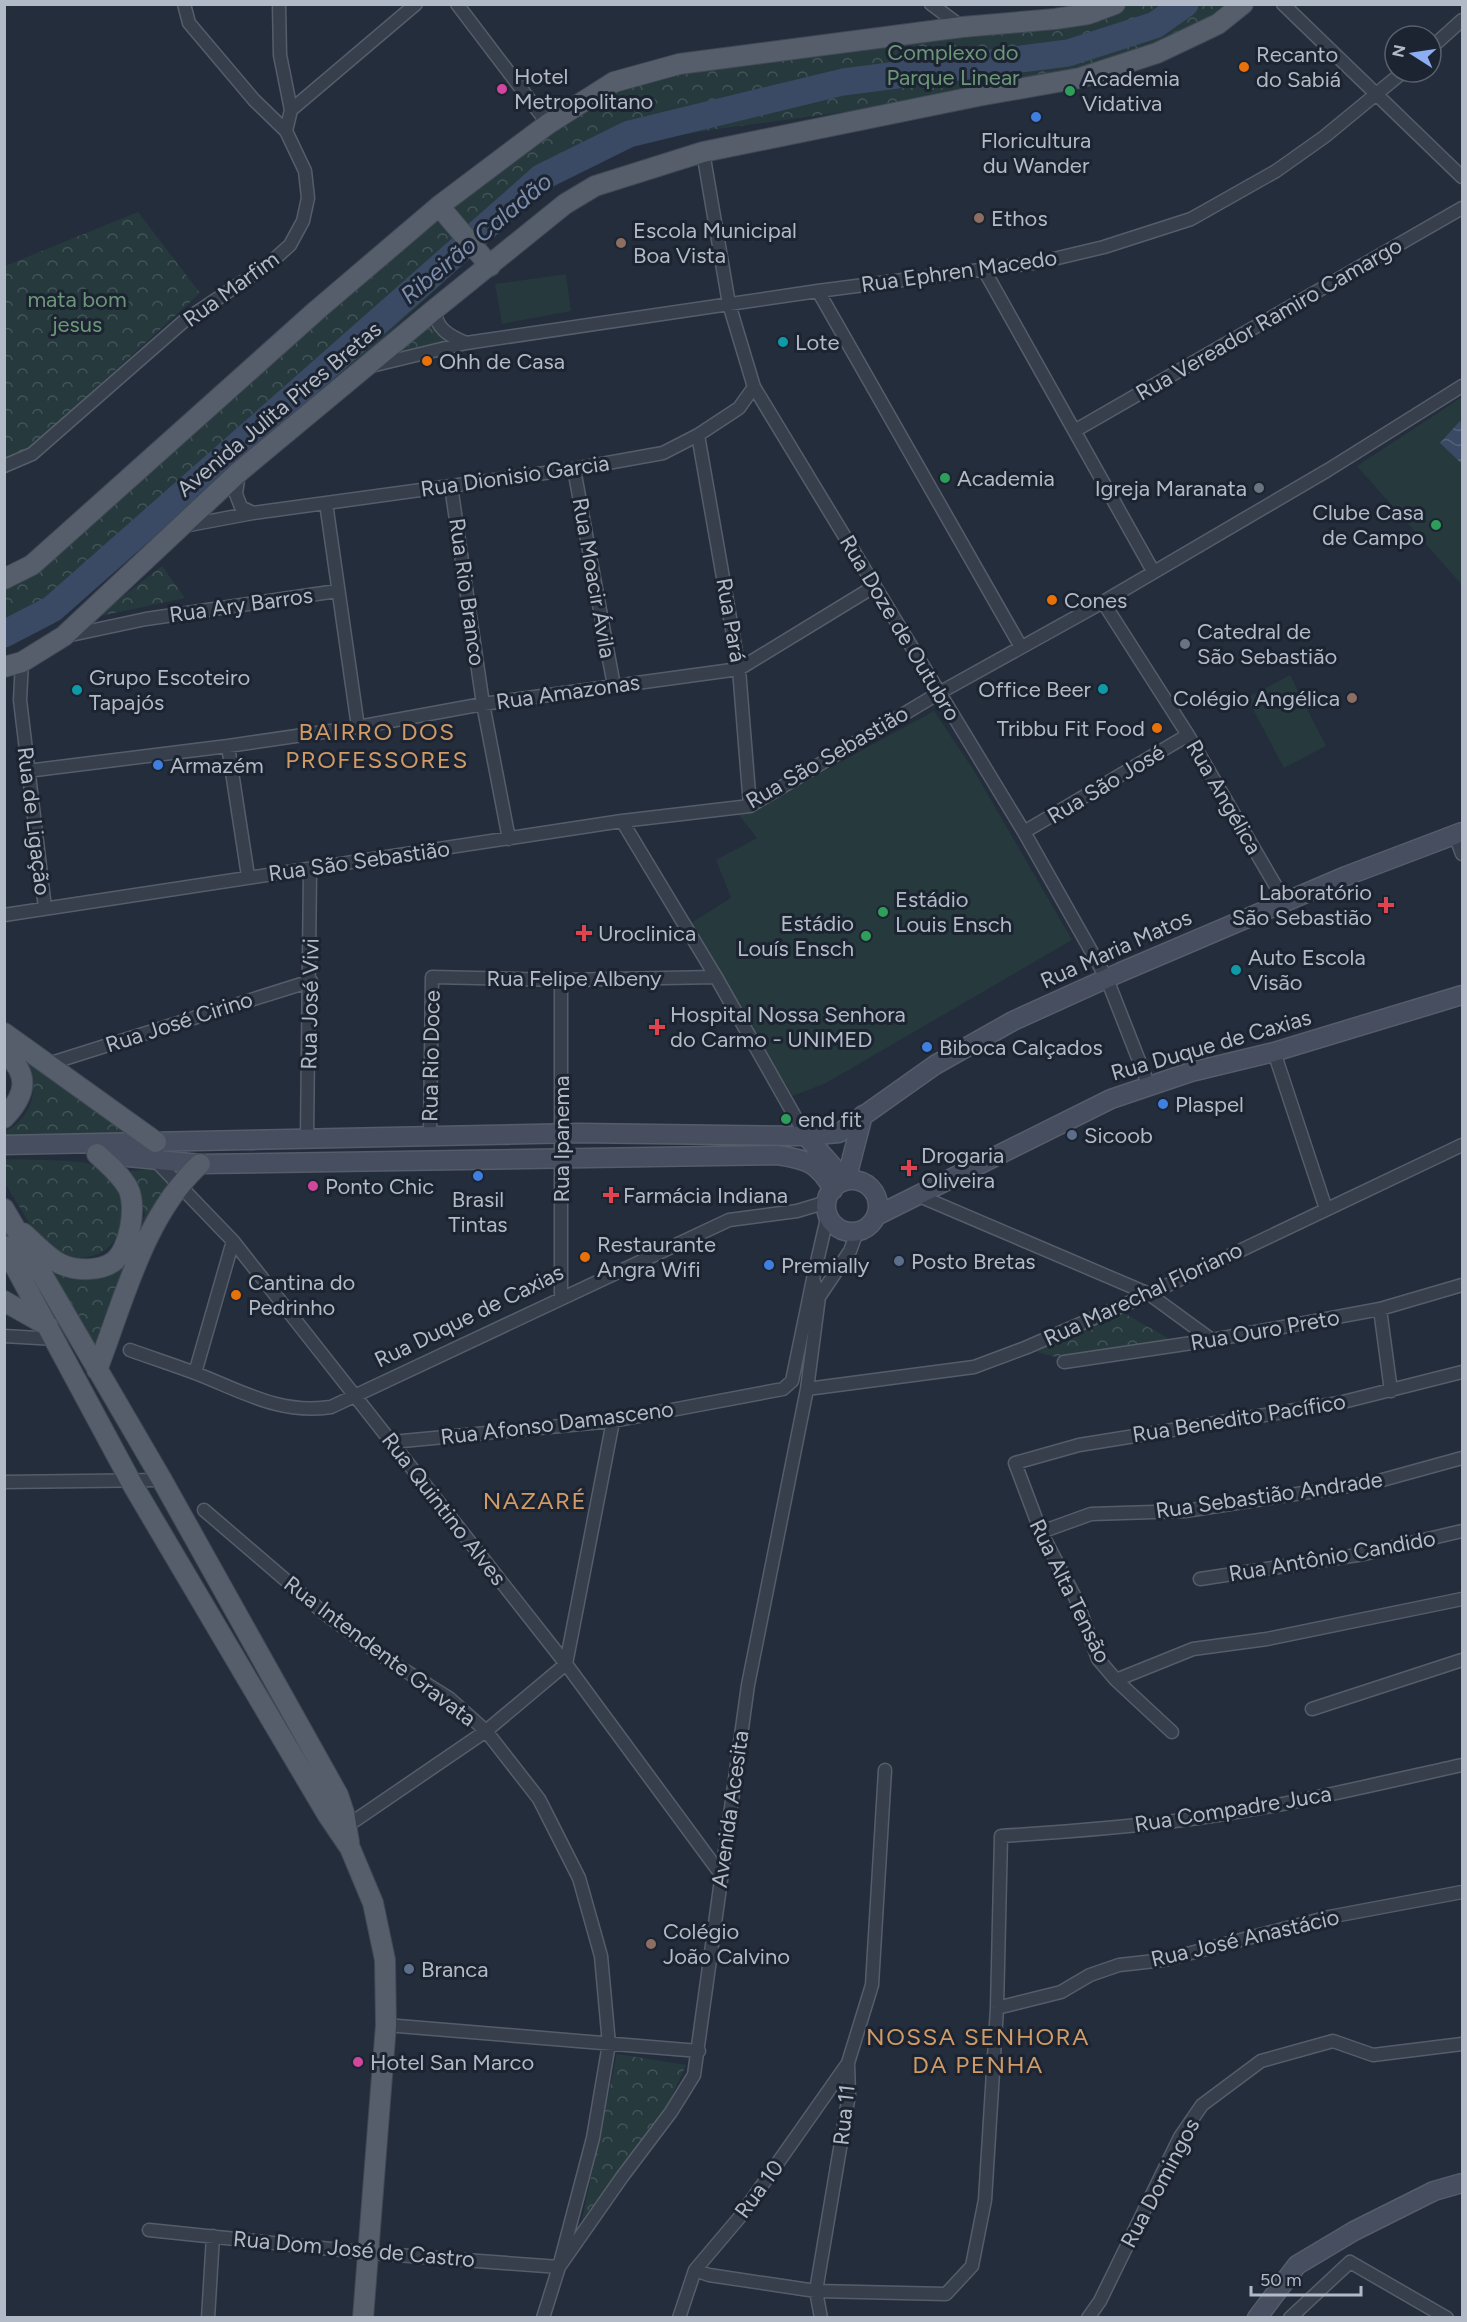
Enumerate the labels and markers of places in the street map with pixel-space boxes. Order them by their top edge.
place label: Recanto do Sabiá [1256,41,1341,93]
marker: Recanto do Sabiá [1237,60,1251,74]
place label: Hotel Metropolitano [514,63,653,115]
place label: Academia Vidativa [1082,65,1180,117]
marker: Hotel Metropolitano [495,82,509,96]
marker: Academia Vidativa [1063,84,1077,98]
marker: Floricultura du Wander [1029,110,1043,124]
place label: Floricultura du Wander [981,127,1091,179]
place label: Ethos [991,205,1048,232]
marker: Ethos [972,211,986,225]
place label: Escola Municipal Boa Vista [633,217,797,269]
marker: Escola Municipal Boa Vista [614,236,628,250]
place label: Lote [795,329,839,356]
marker: Lote [776,335,790,349]
place label: Ohh de Casa [439,348,565,375]
marker: Ohh de Casa [420,354,434,368]
place label: Academia [957,465,1055,492]
marker: Academia [938,471,952,485]
place label: Igreja Maranata [1095,475,1247,502]
marker: Igreja Maranata [1252,481,1266,495]
place label: Clube Casa de Campo [1312,499,1424,551]
marker: Clube Casa de Campo [1429,518,1443,532]
place label: Cones [1064,587,1127,614]
marker: Cones [1045,593,1059,607]
place label: Catedral de São Sebastião [1197,618,1337,670]
marker: Catedral de São Sebastião [1178,637,1192,651]
place label: Grupo Escoteiro Tapajós [89,664,250,716]
place label: Office Beer [978,676,1092,703]
marker: Office Beer [1096,682,1110,696]
marker: Grupo Escoteiro Tapajós [70,683,84,697]
place label: Colégio Angélica [1173,685,1340,712]
marker: Colégio Angélica [1345,691,1359,705]
place label: Tribbu Fit Food [997,715,1145,742]
marker: Tribbu Fit Food [1150,721,1164,735]
place label: Armazém [170,752,264,779]
marker: Armazém [151,758,165,772]
place label: Laboratório São Sebastião [1232,879,1372,931]
place label: Estádio Louis Ensch [895,886,1012,938]
marker: Laboratório São Sebastião [1377,896,1395,914]
marker: Estádio Louis Ensch [876,905,890,919]
place label: Estádio Louís Ensch [737,910,854,962]
place label: Uroclinica [598,920,696,947]
marker: Uroclinica [575,924,593,942]
marker: Estádio Louís Ensch [859,929,873,943]
place label: Auto Escola Visão [1248,944,1366,996]
marker: Auto Escola Visão [1229,963,1243,977]
place label: Hospital Nossa Senhora do Carmo - UNIMED [670,1001,906,1053]
marker: Hospital Nossa Senhora do Carmo - UNIMED [648,1018,666,1036]
place label: Biboca Calçados [939,1034,1103,1061]
marker: Biboca Calçados [920,1040,934,1054]
place label: Plaspel [1175,1091,1244,1118]
marker: Plaspel [1156,1097,1170,1111]
place label: end fit [798,1106,862,1133]
marker: end fit [779,1112,793,1126]
place label: Sicoob [1084,1122,1153,1149]
marker: Sicoob [1065,1128,1079,1142]
place label: Drogaria Oliveira [921,1142,1004,1194]
marker: Drogaria Oliveira [902,1161,916,1175]
marker: Brasil Tintas [471,1169,485,1183]
place label: Ponto Chic [325,1173,434,1200]
marker: Ponto Chic [306,1179,320,1193]
place label: Farmácia Indiana [623,1182,788,1209]
place label: Brasil Tintas [448,1186,508,1238]
marker: Farmácia Indiana [604,1188,618,1202]
place label: Restaurante Angra Wifi [597,1231,716,1283]
place label: Posto Bretas [911,1248,1036,1275]
marker: Restaurante Angra Wifi [578,1250,592,1264]
place label: Premially [781,1252,870,1279]
marker: Posto Bretas [892,1254,906,1268]
marker: Premially [762,1258,776,1272]
place label: Cantina do Pedrinho [248,1269,355,1321]
marker: Cantina do Pedrinho [229,1288,243,1302]
place label: Colégio João Calvino [663,1918,790,1970]
marker: Colégio João Calvino [644,1937,658,1951]
place label: Branca [421,1956,489,1983]
marker: Branca [402,1962,416,1976]
place label: Hotel San Marco [370,2049,534,2076]
marker: Hotel San Marco [351,2055,365,2069]

